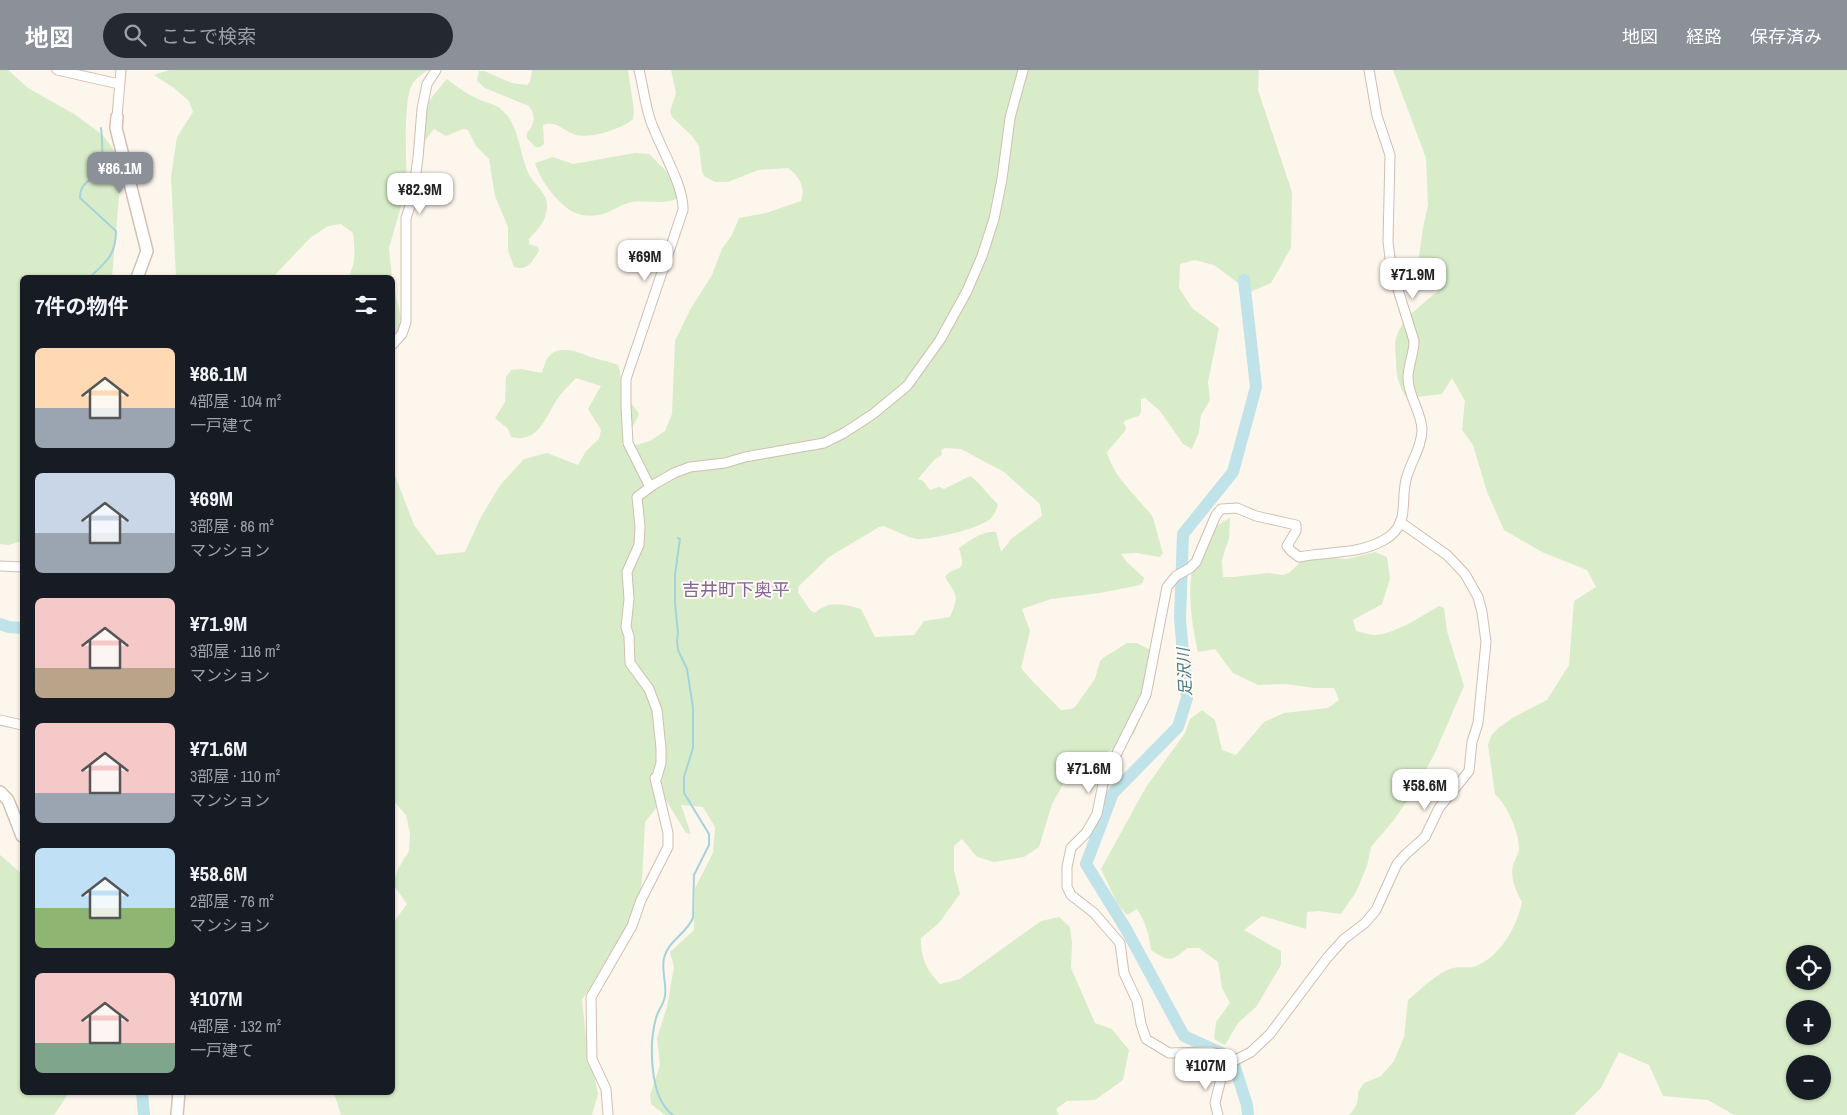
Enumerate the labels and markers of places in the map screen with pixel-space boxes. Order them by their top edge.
pin: ¥86.1M [79,152,161,194]
pin: ¥82.9M [379,172,461,215]
pin: ¥69M [615,240,675,282]
pin: ¥71.9M [1372,258,1454,300]
pin: ¥71.6M [1048,752,1130,794]
pin: ¥58.6M [1384,768,1466,811]
pin: ¥107M [1171,1048,1241,1091]

